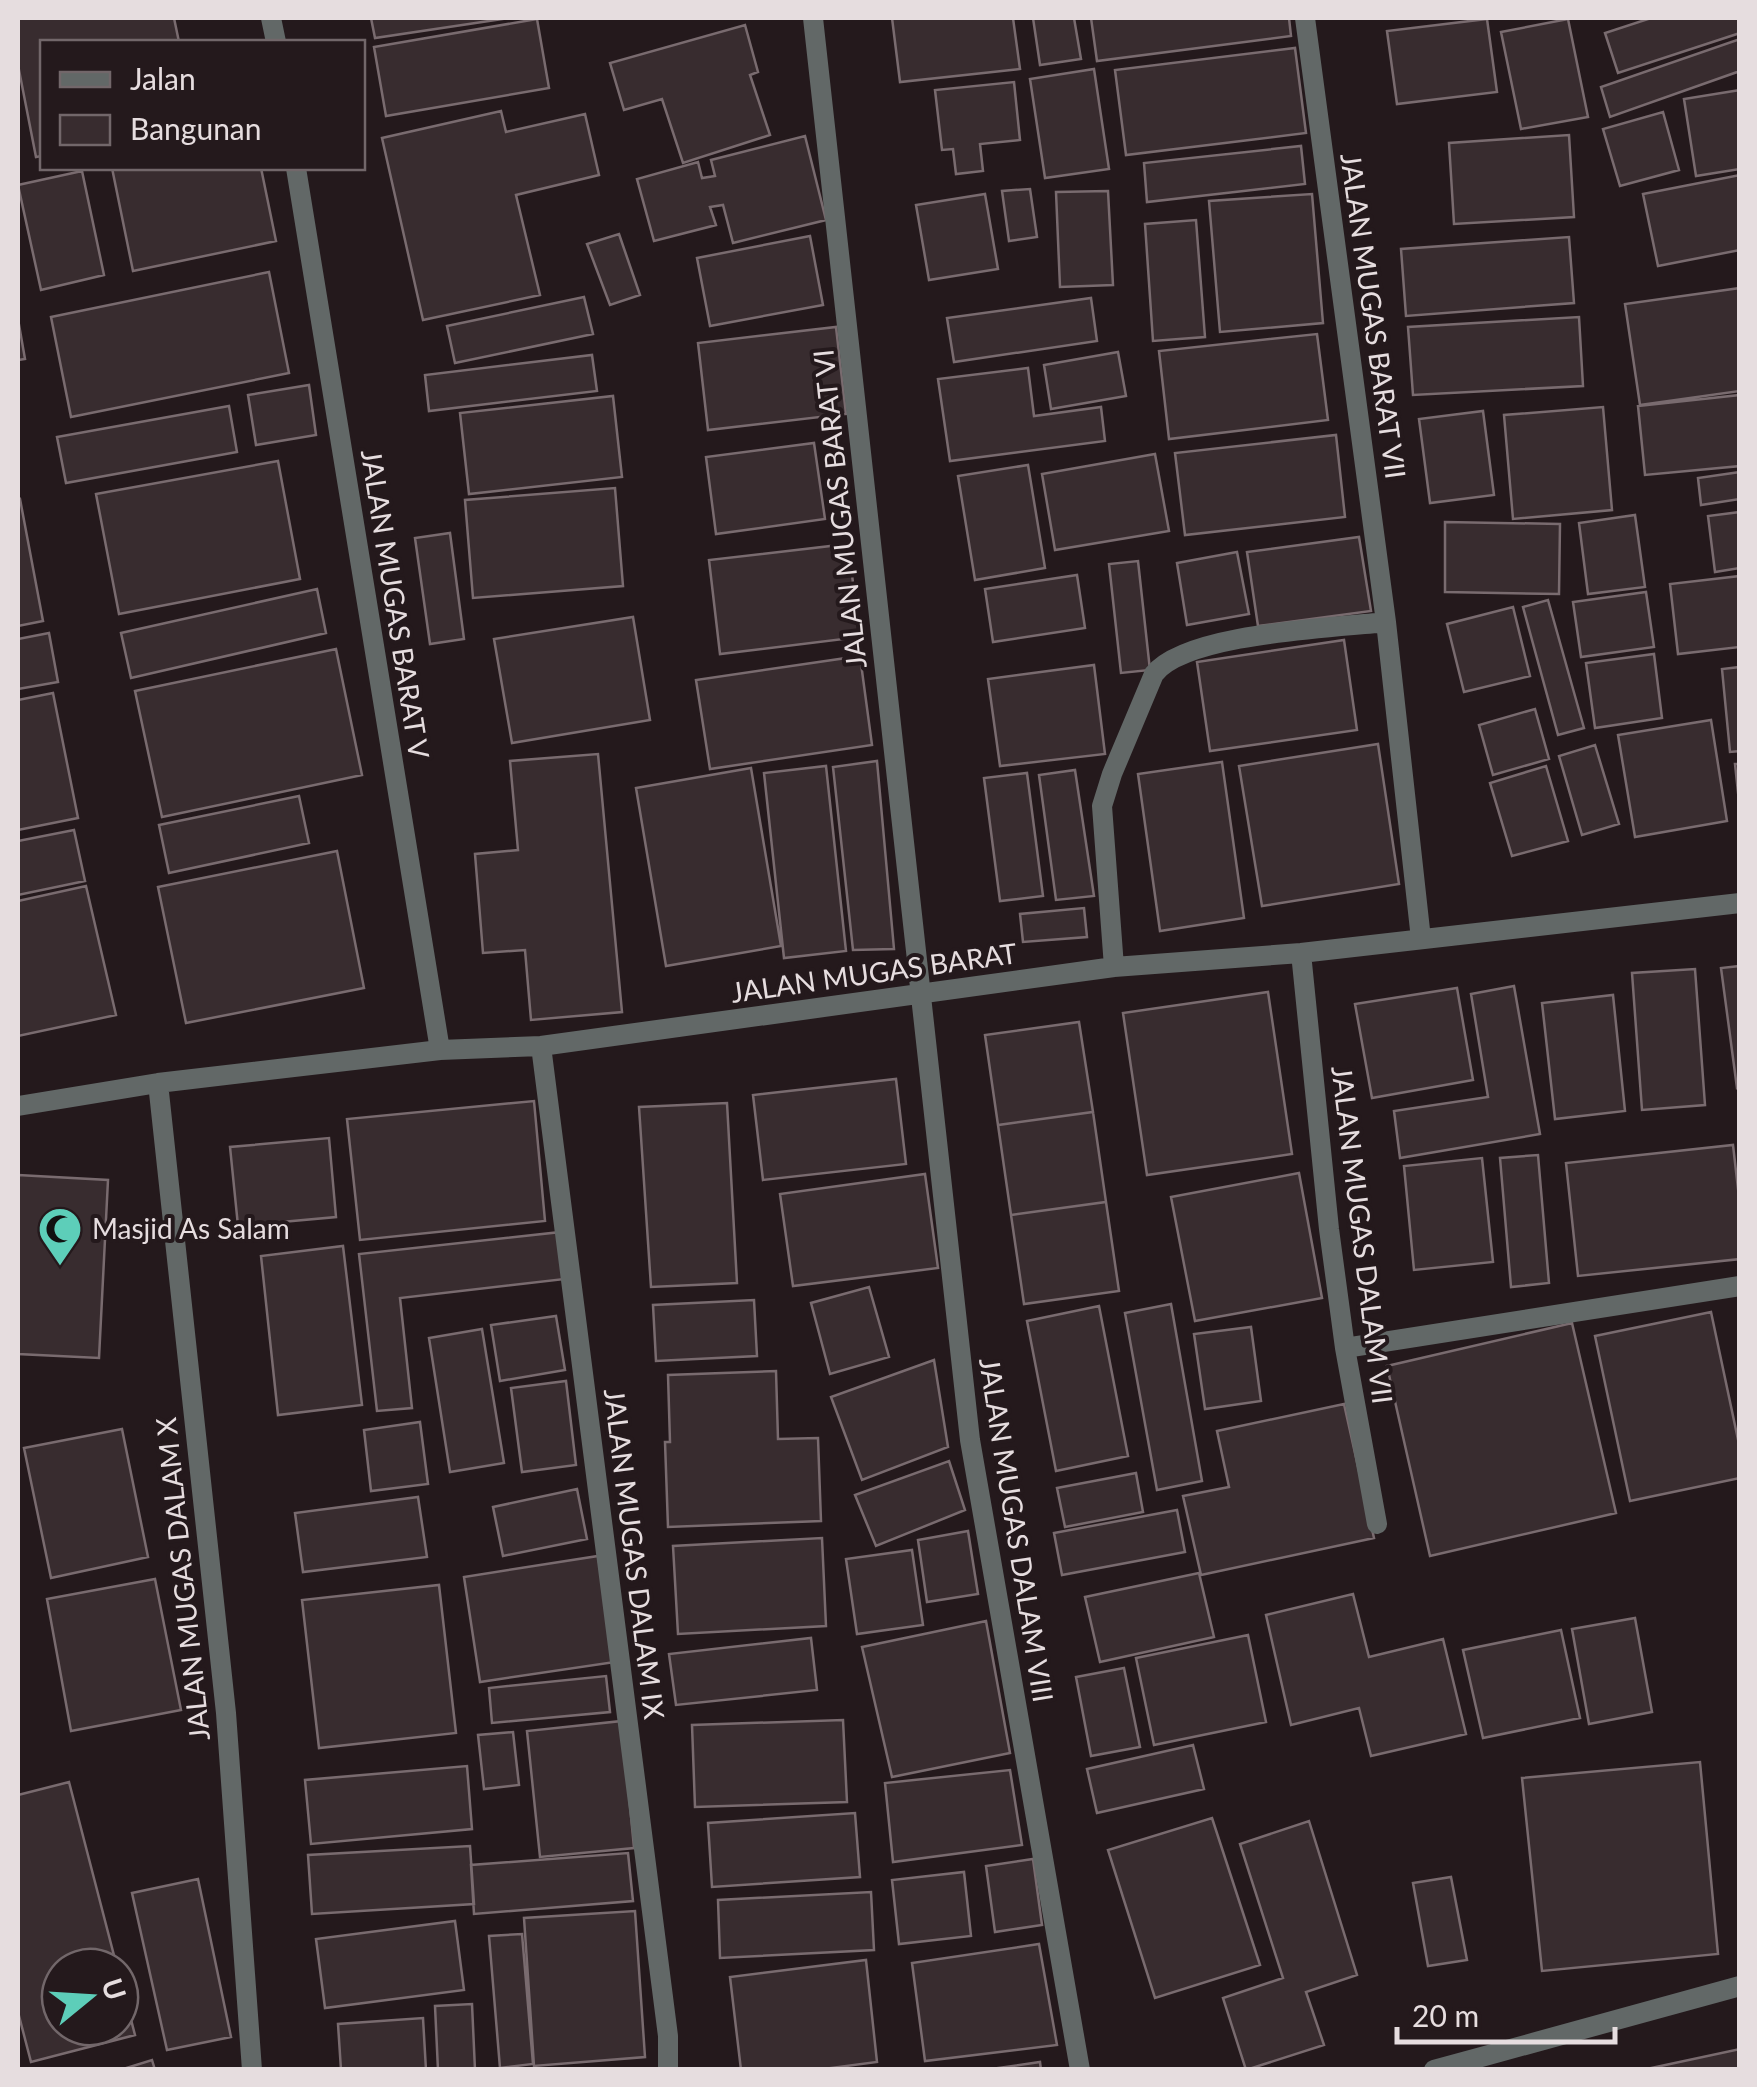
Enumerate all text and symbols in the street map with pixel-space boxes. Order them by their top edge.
legend [40,40,365,170]
text: Jalan [130,60,196,96]
text: Bangunan [130,110,262,146]
street label: JALAN MUGAS BARAT VII [1334,151,1414,481]
street label: JALAN MUGAS BARAT VI [805,348,873,670]
street label: JALAN MUGAS BARAT V [355,447,437,761]
street label: JALAN MUGAS BARAT [729,935,1019,1009]
street label: JALAN MUGAS DALAM VII [1325,1064,1401,1406]
mosque icon: Masjid As Salam [37,1206,83,1267]
place label: Masjid As Salam [92,1211,290,1245]
street label: JALAN MUGAS DALAM VIII [973,1355,1061,1704]
street label: JALAN MUGAS DALAM IX [598,1387,672,1721]
street label: JALAN MUGAS DALAM X [148,1416,216,1742]
north arrow [40,1947,140,2047]
text: U [95,1974,134,2004]
scale bar [1397,1982,1614,2044]
text: 20 m [1412,1997,1479,2033]

